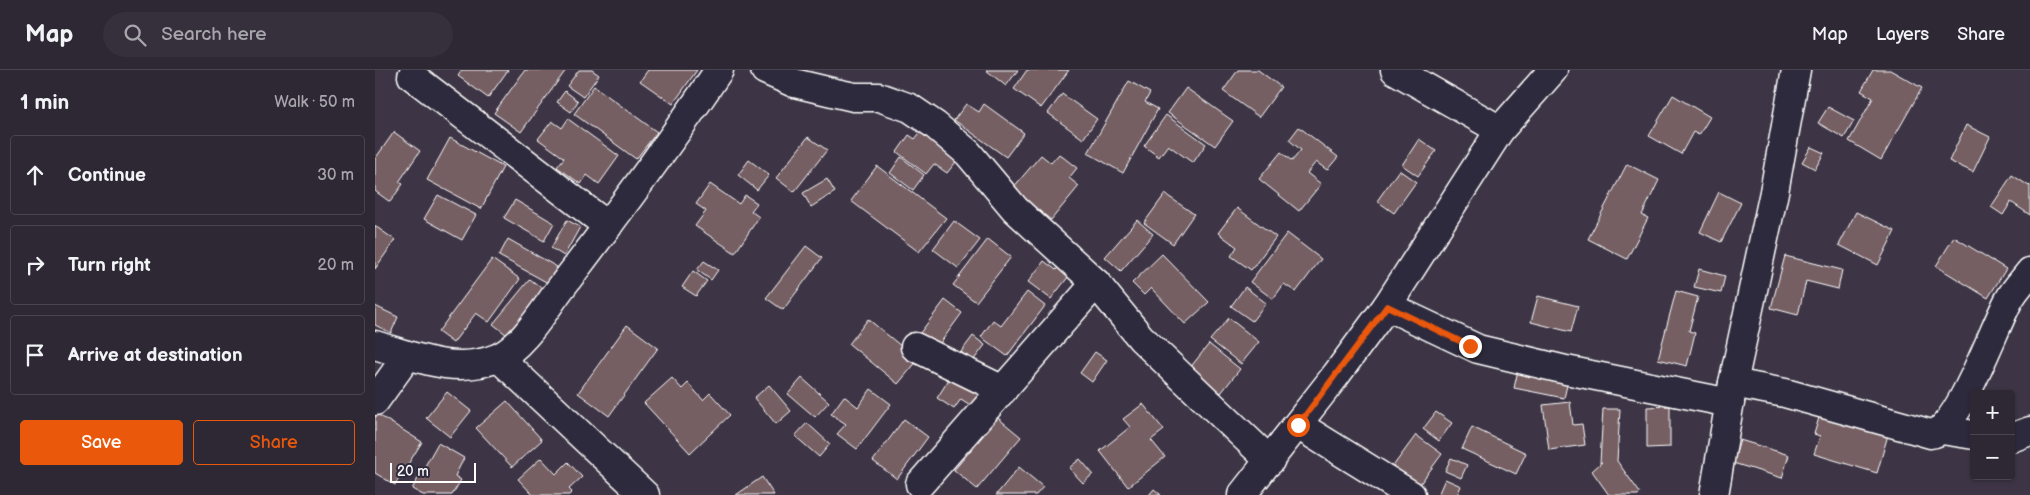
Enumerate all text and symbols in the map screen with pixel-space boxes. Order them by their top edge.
search box [103,12,453,57]
text: Map [25,20,73,49]
icon: search [121,21,149,49]
text: Search here [161,23,267,46]
text: Map [1812,24,1848,45]
text: Layers [1876,24,1929,45]
text: Share [1957,24,2005,45]
text: 1 min [20,90,69,115]
text: Walk · 50 m [274,93,355,112]
icon: ahead [21,161,49,189]
text: Continue [68,164,146,187]
text: 30 m [317,166,354,185]
icon: right [21,251,49,279]
text: Turn right [68,254,151,277]
text: 20 m [318,256,354,275]
route end [1459,335,1482,358]
icon: arrive [21,341,49,369]
text: Arrive at destination [68,344,243,367]
map controls [1970,390,2015,480]
button: + [1970,390,2015,435]
route start [1287,414,1310,437]
button: Save [20,420,183,465]
button: Share [193,420,355,465]
button: − [1970,435,2015,480]
scale bar [390,460,476,483]
text: 20 m [397,463,429,480]

